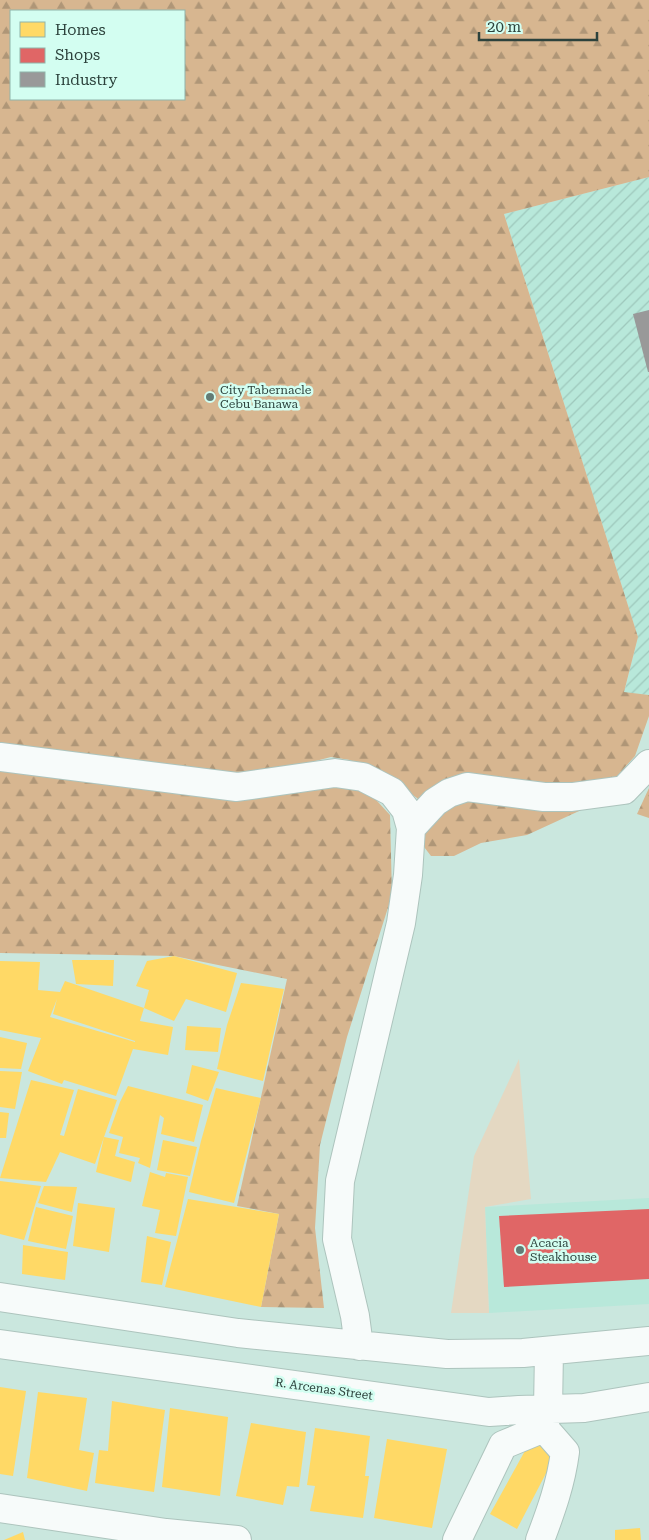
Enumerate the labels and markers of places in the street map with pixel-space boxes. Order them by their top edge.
place label: City Tabernacle Cebu Banawa [220,383,312,411]
marker: City Tabernacle Cebu Banawa [204,391,216,403]
place label: Acacia Steakhouse [530,1236,597,1264]
marker: Acacia Steakhouse [514,1244,526,1256]

